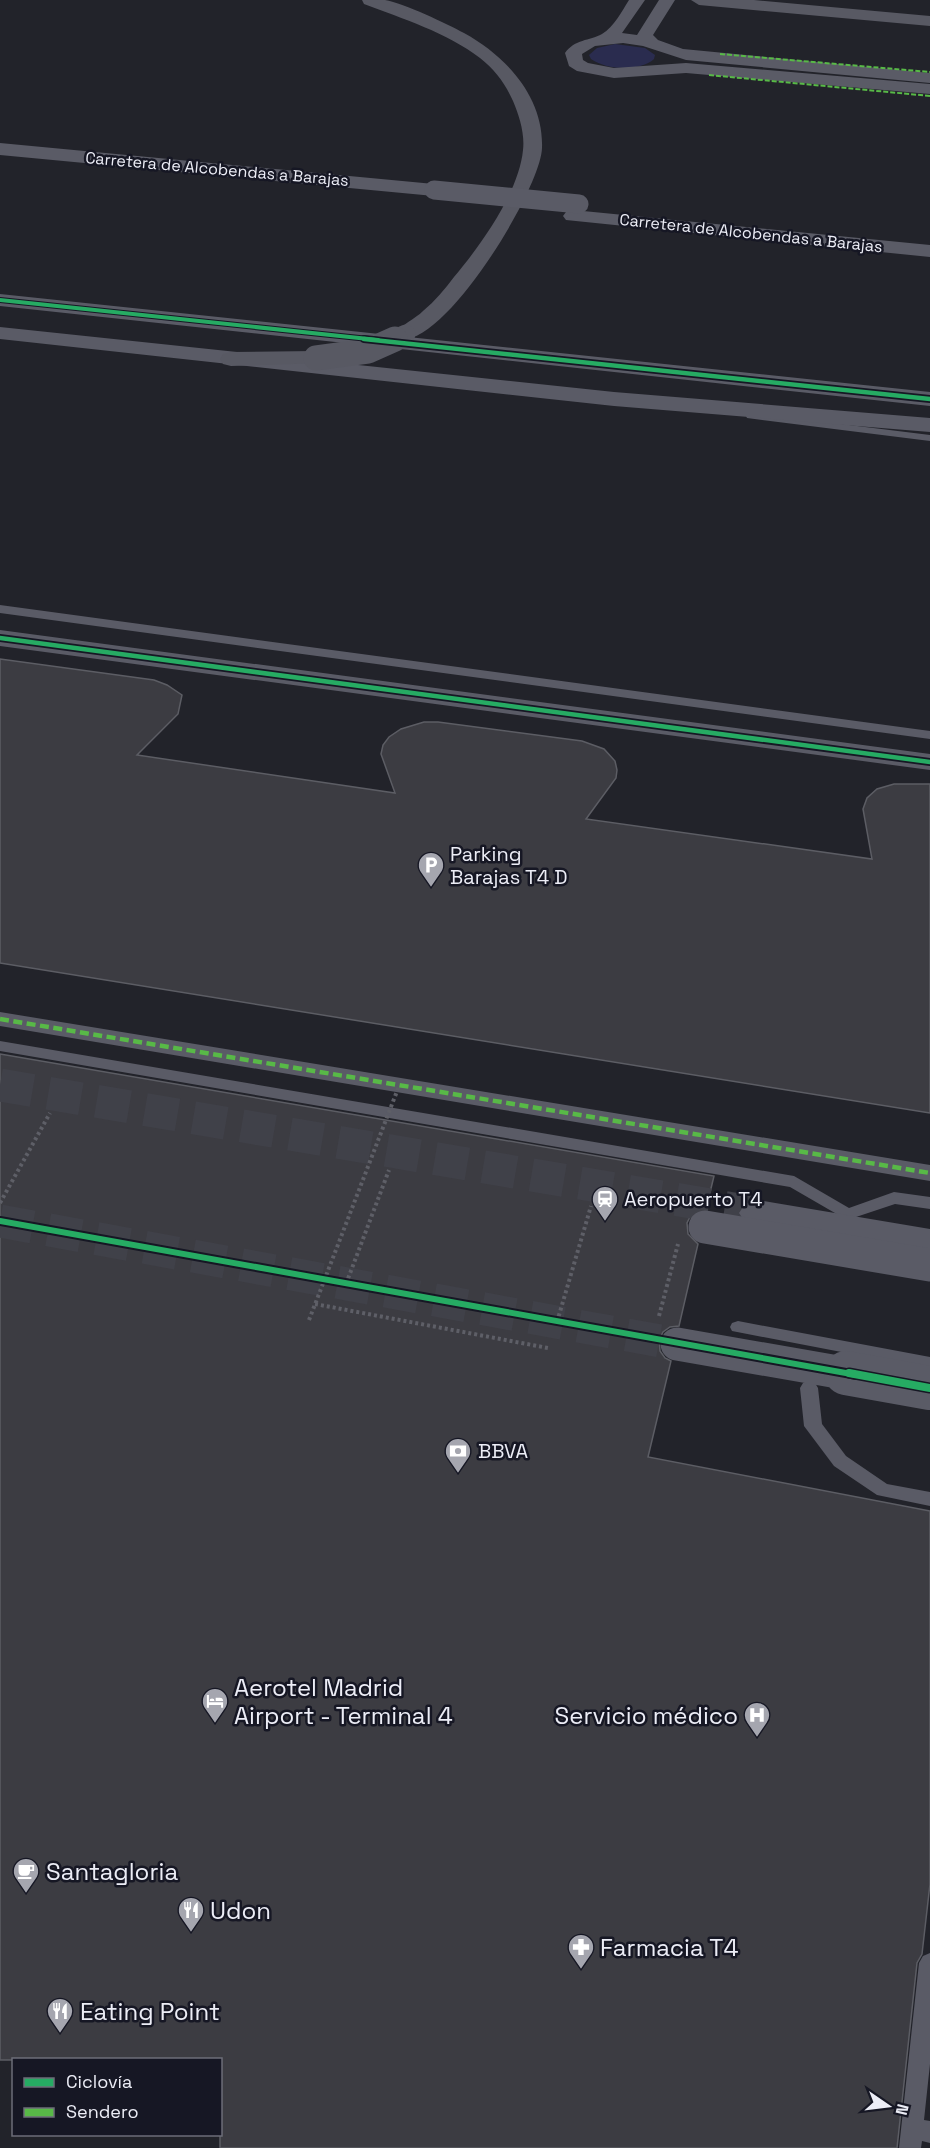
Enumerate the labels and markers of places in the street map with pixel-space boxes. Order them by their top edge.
place label: Parking Barajas T4 D [450,841,568,890]
parking icon: Parking Barajas T4 D [416,850,446,888]
station icon: Aeropuerto T4 [590,1184,620,1222]
place label: Aeropuerto T4 [624,1186,763,1212]
bank icon: BBVA [443,1436,473,1474]
place label: BBVA [478,1438,528,1464]
place label: Aerotel Madrid Airport - Terminal 4 [234,1672,453,1731]
hotel icon: Aerotel Madrid Airport - Terminal 4 [200,1686,230,1724]
place label: Servicio médico [555,1700,738,1731]
hospital icon: Servicio médico [742,1700,772,1738]
cafe icon: Santagloria [11,1856,41,1894]
place label: Santagloria [46,1856,178,1887]
restaurant icon: Udon [176,1895,206,1933]
place label: Udon [210,1895,271,1926]
pharmacy icon: Farmacia T4 [566,1932,596,1970]
place label: Farmacia T4 [600,1932,738,1963]
restaurant icon: Eating Point [45,1996,75,2034]
place label: Eating Point [80,1996,220,2027]

